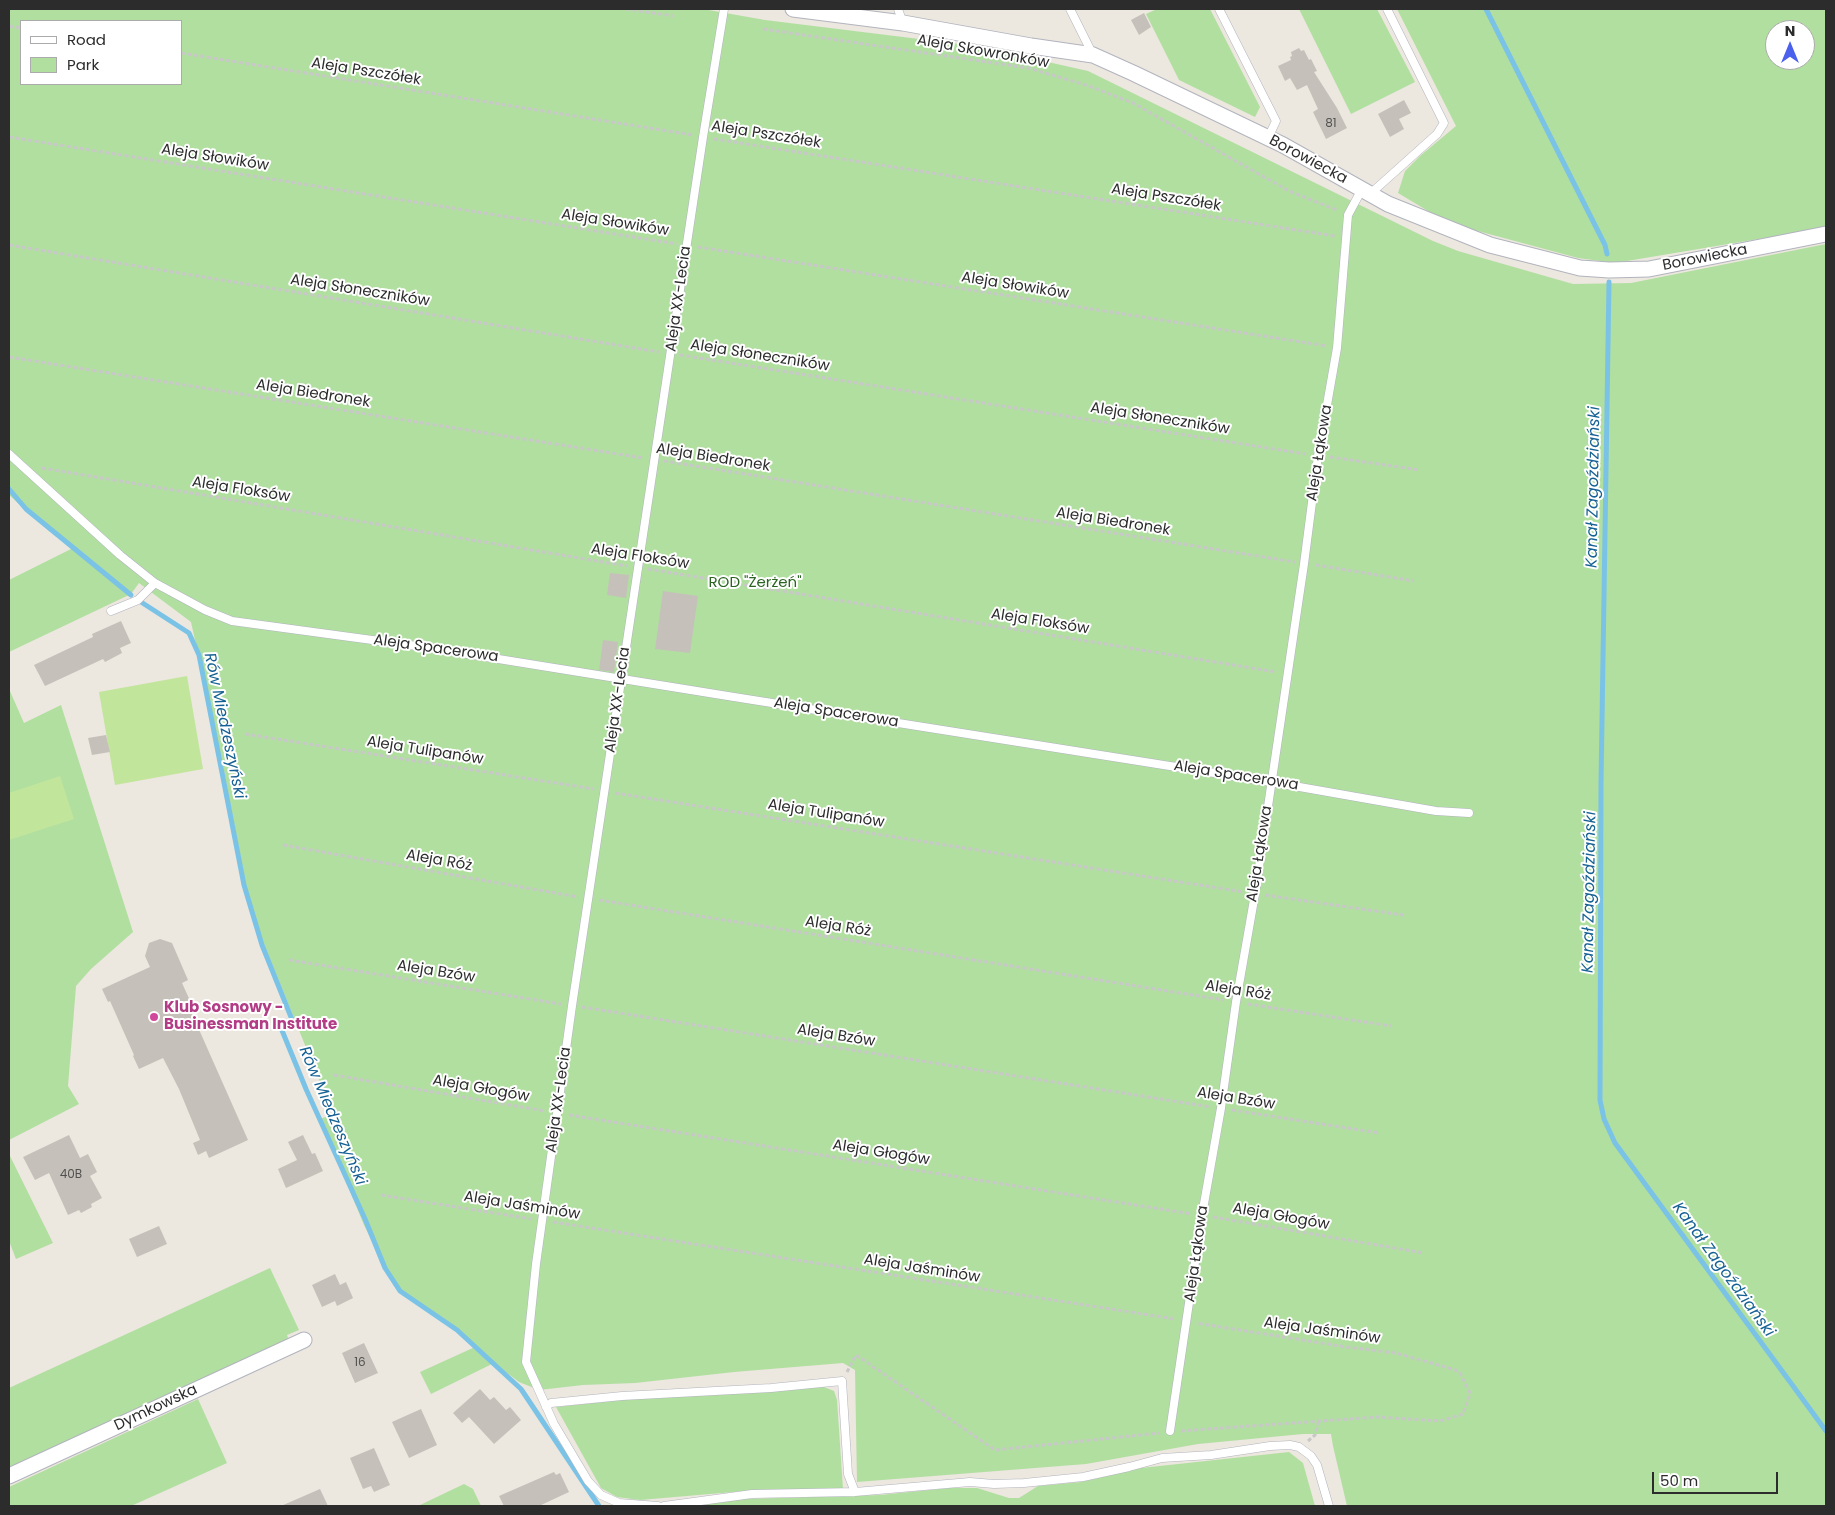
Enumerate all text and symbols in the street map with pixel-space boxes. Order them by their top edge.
legend [20,20,182,85]
north arrow [1765,20,1815,70]
text: N [1785,21,1795,41]
text: Road [67,29,106,50]
street label: Aleja Skowronków [916,32,1050,72]
text: Park [67,54,99,75]
street label: Aleja Pszczółek [310,54,422,90]
street label: Aleja Pszczółek [710,117,822,153]
house number: 81 [1325,117,1337,131]
street label: Borowiecka [1266,132,1350,188]
street label: Aleja Słowików [160,141,270,175]
street label: Aleja Pszczółek [1110,180,1222,216]
street label: Aleja Słowików [560,206,670,240]
street label: Borowiecka [1661,241,1749,275]
street label: Aleja XX-Lecia [663,245,695,353]
street label: Aleja Słowików [960,269,1070,303]
street label: Aleja Słoneczników [289,271,431,311]
street label: Aleja Słoneczników [689,336,831,376]
street label: Aleja Biedronek [255,376,371,412]
street label: Aleja Słoneczników [1089,399,1231,439]
street label: Aleja Łąkowa [1303,403,1337,503]
water label: Kanał Zagoździański [1583,406,1605,568]
street label: Aleja Biedronek [655,440,771,476]
street label: Aleja Floksów [191,473,291,507]
street label: Aleja Biedronek [1055,504,1171,540]
street label: Aleja Floksów [590,540,690,574]
park label: ROD "Żerżeń" [708,574,802,592]
street label: Aleja Floksów [990,605,1090,639]
street label: Aleja Spacerowa [372,631,500,667]
street label: Aleja XX-Lecia [602,646,634,754]
water label: Rów Miedzeszyński [199,651,249,801]
street label: Aleja Spacerowa [772,694,900,732]
street label: Aleja Tulipanów [365,733,485,769]
street label: Aleja Spacerowa [1172,757,1300,795]
street label: Aleja Tulipanów [766,796,886,832]
street label: Aleja Łąkowa [1243,804,1277,904]
water label: Kanał Zagoździański [1579,811,1601,973]
street label: Aleja Róż [405,846,473,876]
street label: Aleja Róż [804,913,872,941]
street label: Aleja Bzów [396,957,476,987]
street label: Aleja Róż [1204,977,1272,1005]
place label: Klub Sosnowy - Businessman Institute [164,999,337,1034]
marker: Klub Sosnowy - Businessman Institute [148,1011,160,1023]
street label: Aleja Bzów [796,1021,876,1051]
water label: Rów Miedzeszyński [294,1044,370,1188]
street label: Aleja XX-Lecia [543,1046,575,1154]
street label: Aleja Głogów [431,1072,531,1106]
street label: Aleja Bzów [1196,1084,1276,1114]
street label: Aleja Głogów [831,1136,931,1170]
house number: 40B [60,1168,82,1182]
street label: Aleja Jaśminów [463,1188,581,1224]
water label: Kanał Zagoździański [1668,1199,1778,1341]
street label: Aleja Głogów [1231,1200,1331,1234]
street label: Aleja Łąkowa [1181,1205,1213,1303]
street label: Aleja Jaśminów [863,1251,981,1287]
street label: Aleja Jaśminów [1263,1314,1381,1348]
house number: 16 [354,1356,366,1370]
street label: Dymkowska [111,1381,201,1435]
scale bar [1655,1462,1781,1494]
text: 50 m [1660,1470,1698,1491]

